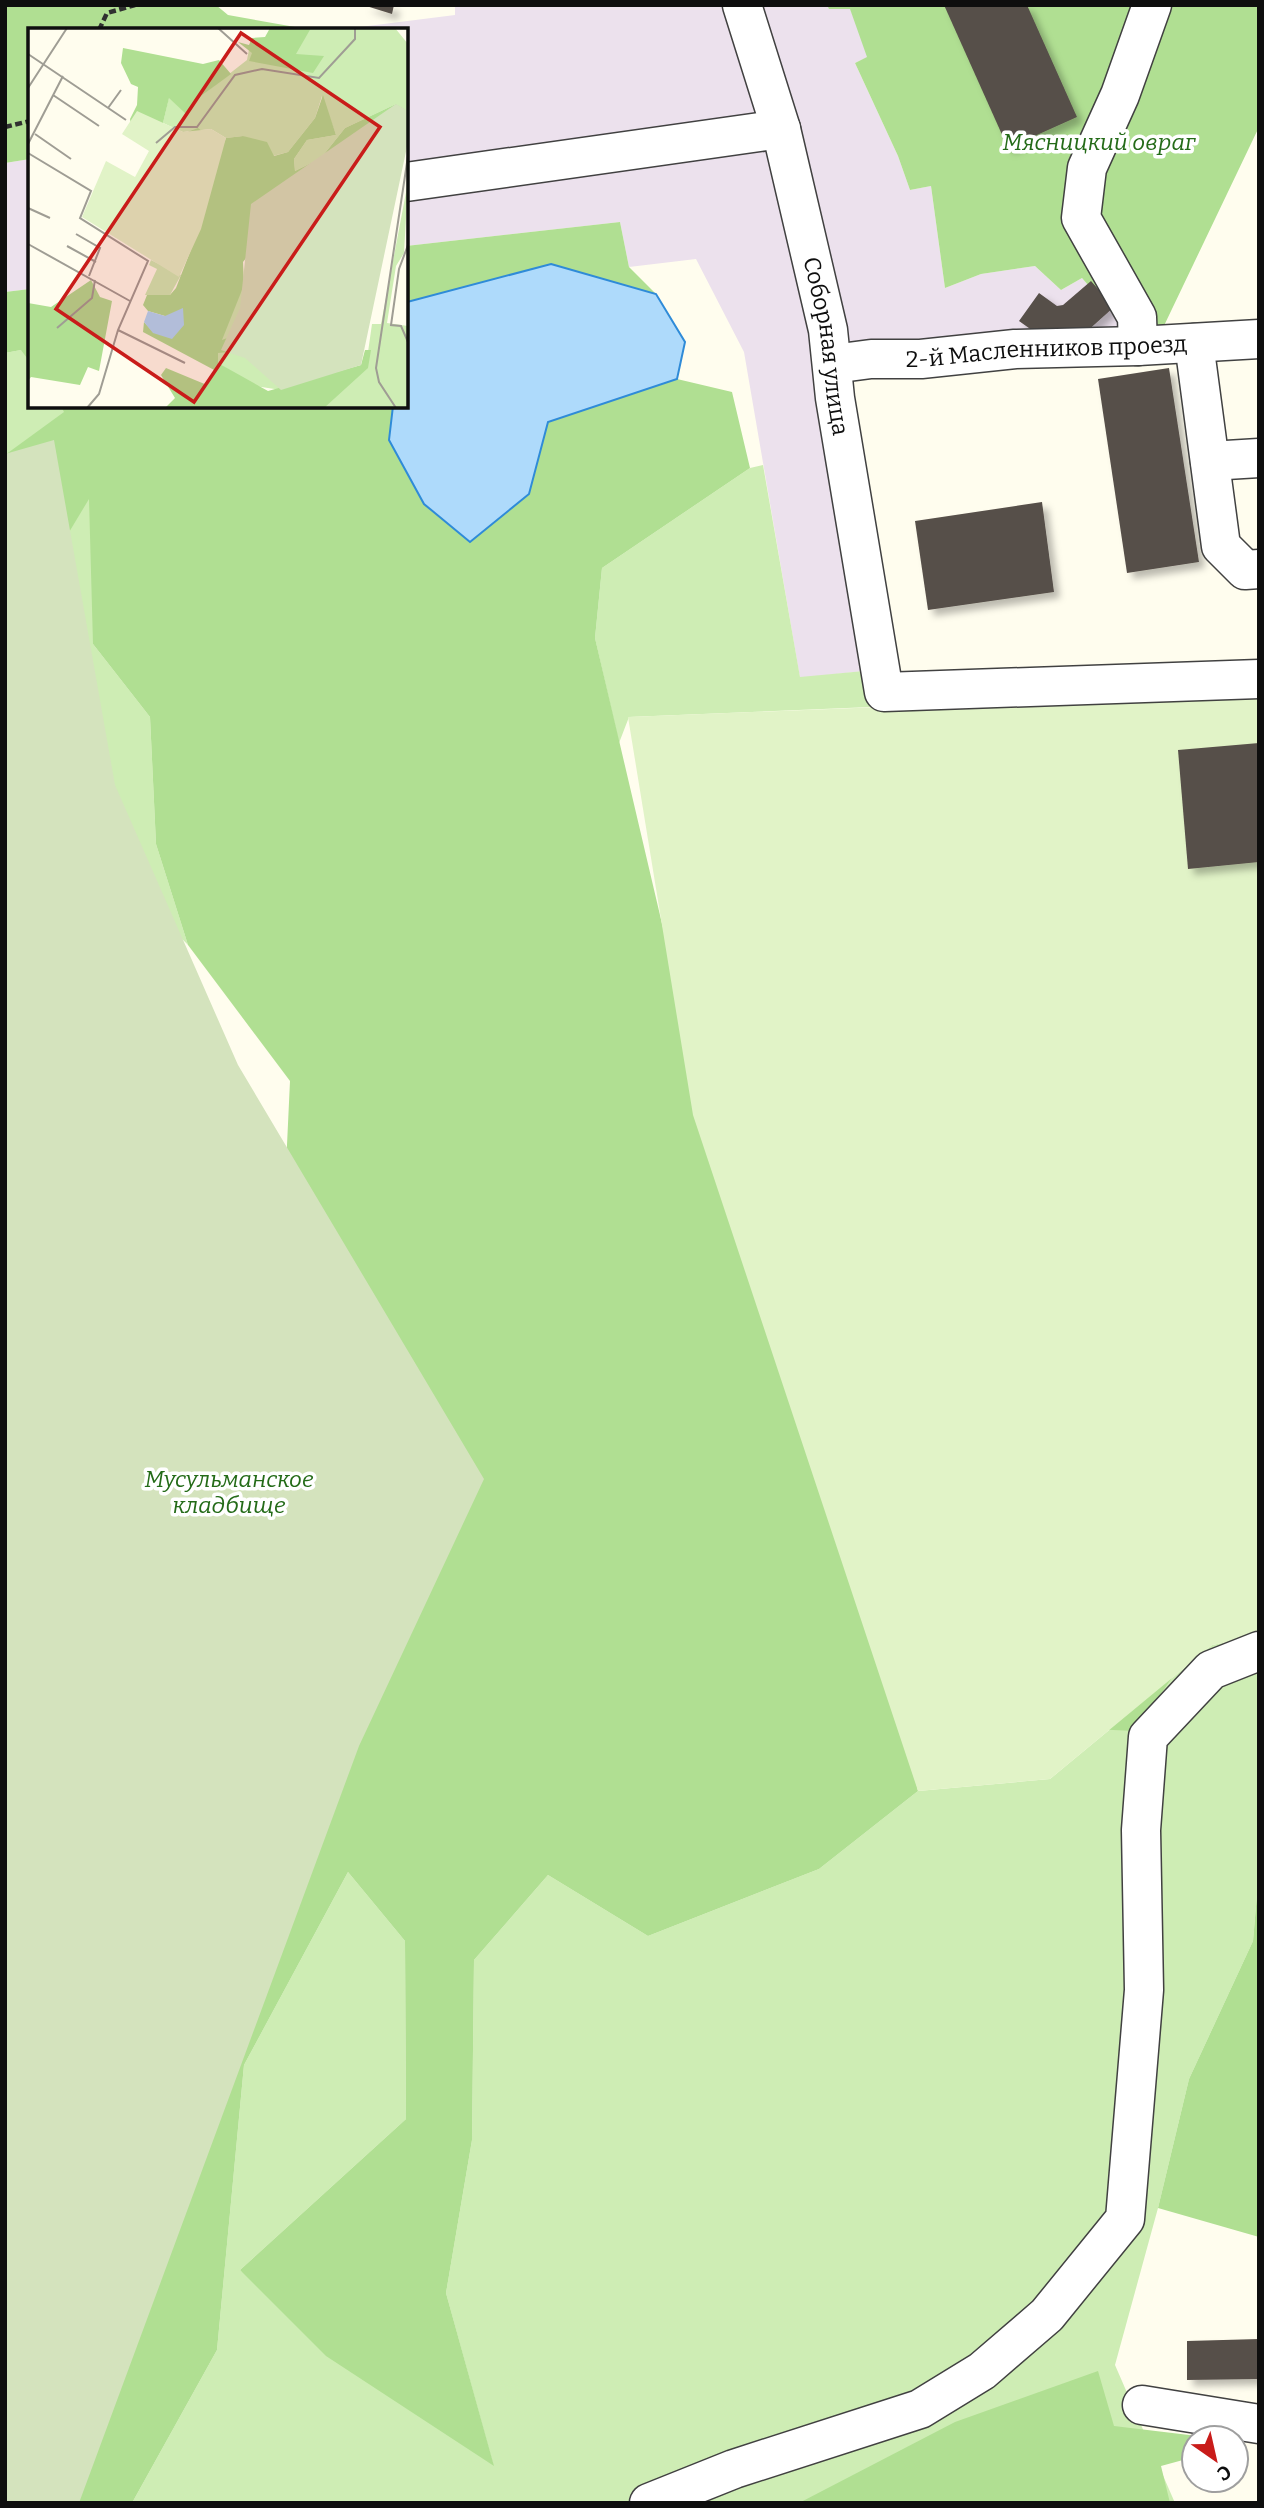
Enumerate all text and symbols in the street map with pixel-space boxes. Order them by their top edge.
inset map [28,28,408,408]
park label: Мясницкий овраг [1003,128,1197,156]
street label: Соборная улица [797,254,855,438]
street label: 2-й Масленников проезд [906,329,1188,373]
park label: Мусульманское кладбище [144,1465,314,1519]
north arrow [1180,2424,1250,2494]
text: С [1213,2460,1236,2486]

